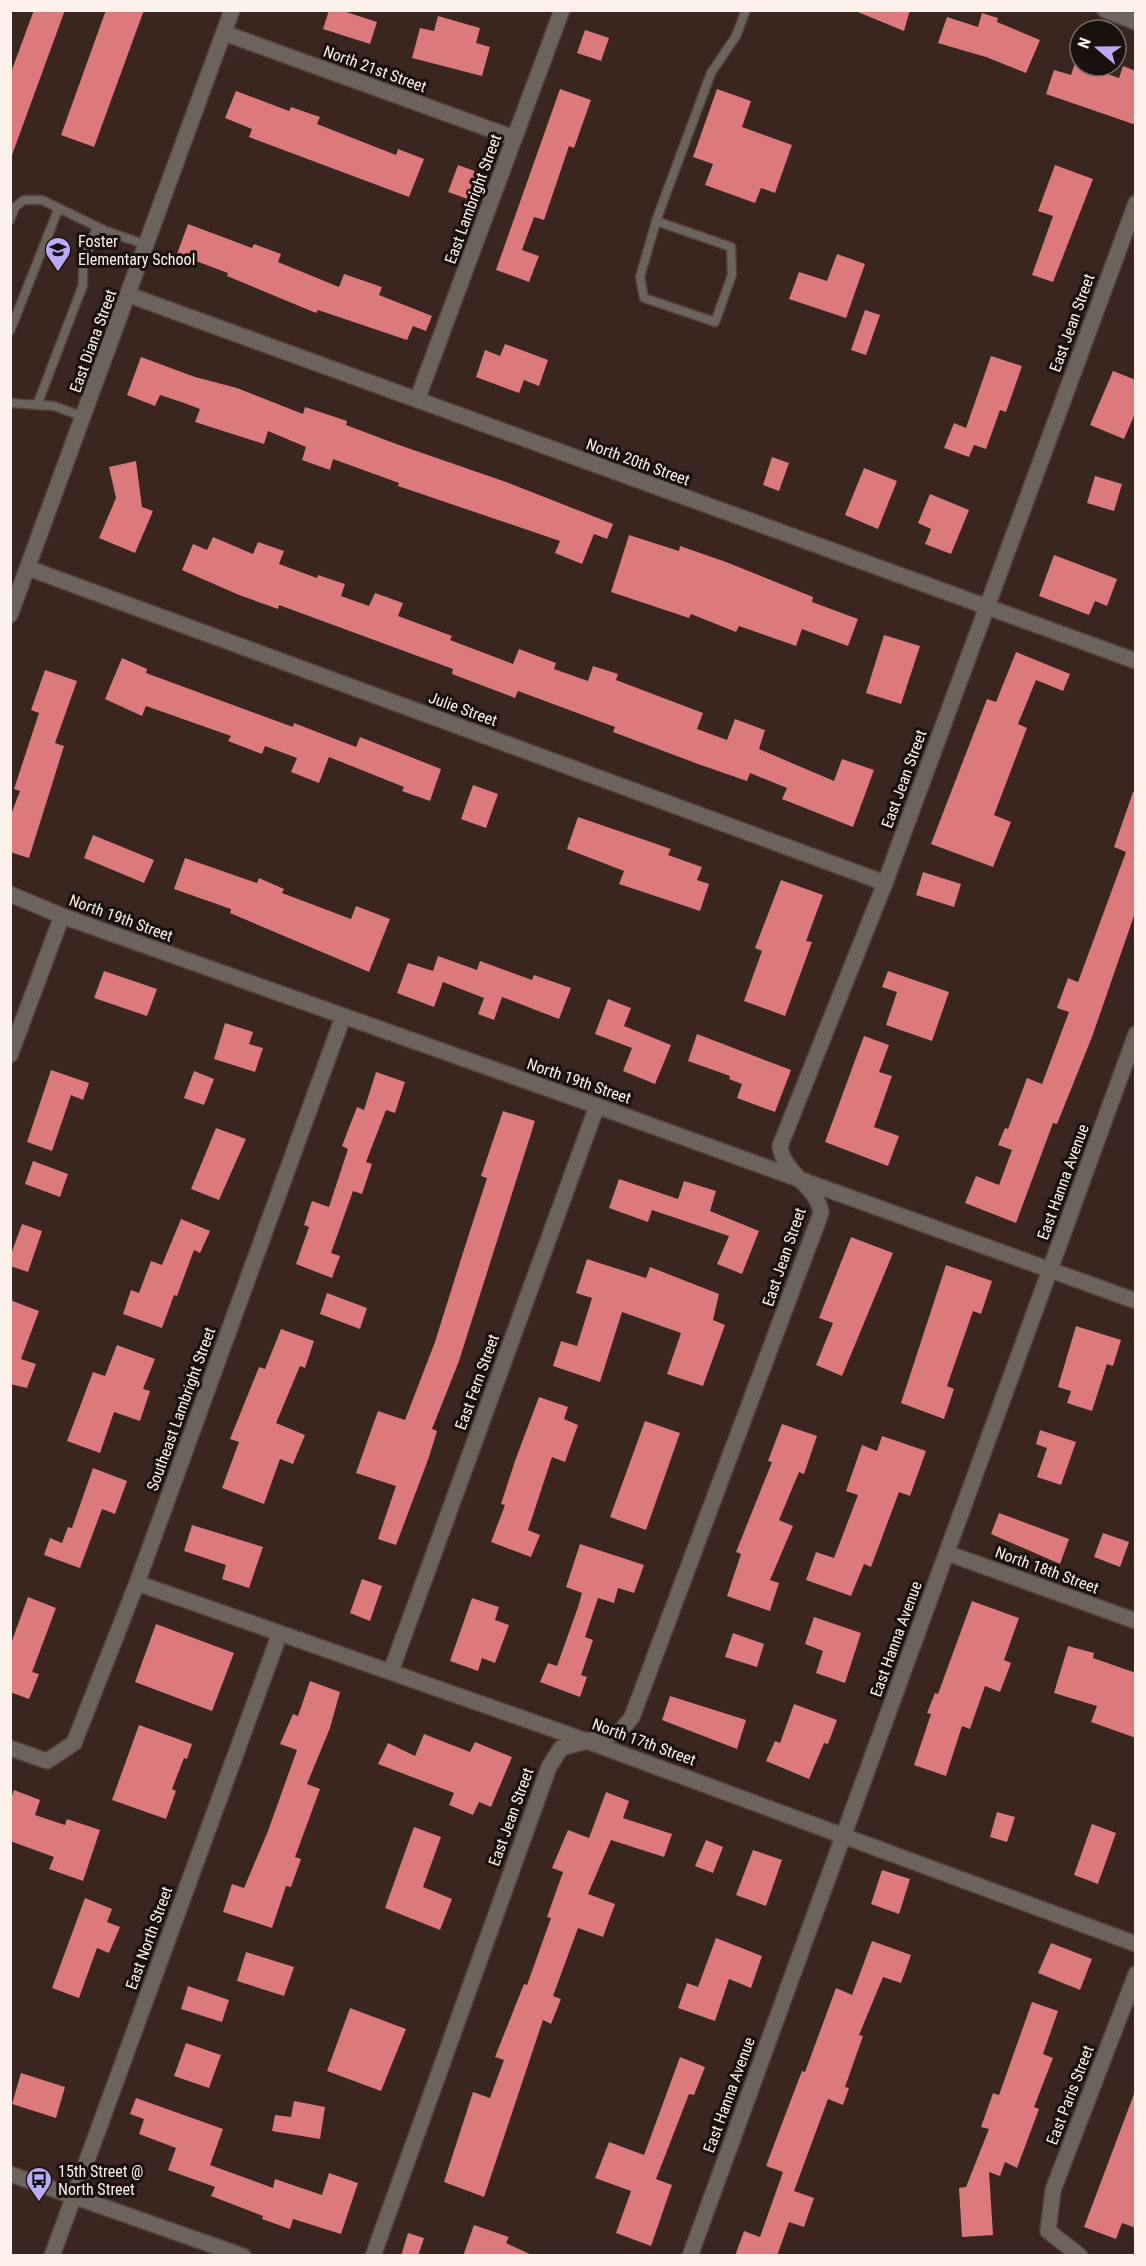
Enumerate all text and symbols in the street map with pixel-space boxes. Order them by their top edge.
north arrow [1068,18,1128,78]
text: N [1074,35,1095,51]
street label: North 21st Street [321,42,429,97]
street label: East Lambright Street [441,131,505,266]
place label: Foster Elementary School [78,232,195,269]
school or university icon: Foster Elementary School [43,235,73,273]
street label: East Jean Street [1045,271,1099,375]
street label: East Diana Street [66,287,121,395]
street label: North 20th Street [584,434,693,490]
street label: Julie Street [426,688,500,730]
street label: East Jean Street [877,727,931,831]
street label: North 19th Street [67,890,176,946]
street label: North 19th Street [524,1054,634,1108]
street label: East Hanna Avenue [1033,1122,1093,1242]
street label: East Jean Street [758,1205,810,1309]
street label: Southeast Lambright Street [143,1324,220,1493]
street label: East Fern Street [451,1331,503,1432]
street label: North 18th Street [993,1542,1102,1598]
street label: East Hanna Avenue [866,1579,926,1699]
street label: North 17th Street [590,1714,699,1770]
street label: East Jean Street [484,1765,538,1869]
street label: East North Street [122,1884,177,1992]
street label: East Hanna Avenue [699,2035,759,2155]
street label: East Paris Street [1042,2042,1098,2147]
place label: 15th Street @ North Street [58,2162,143,2199]
bus stop icon: 15th Street @ North Street [24,2165,54,2203]

